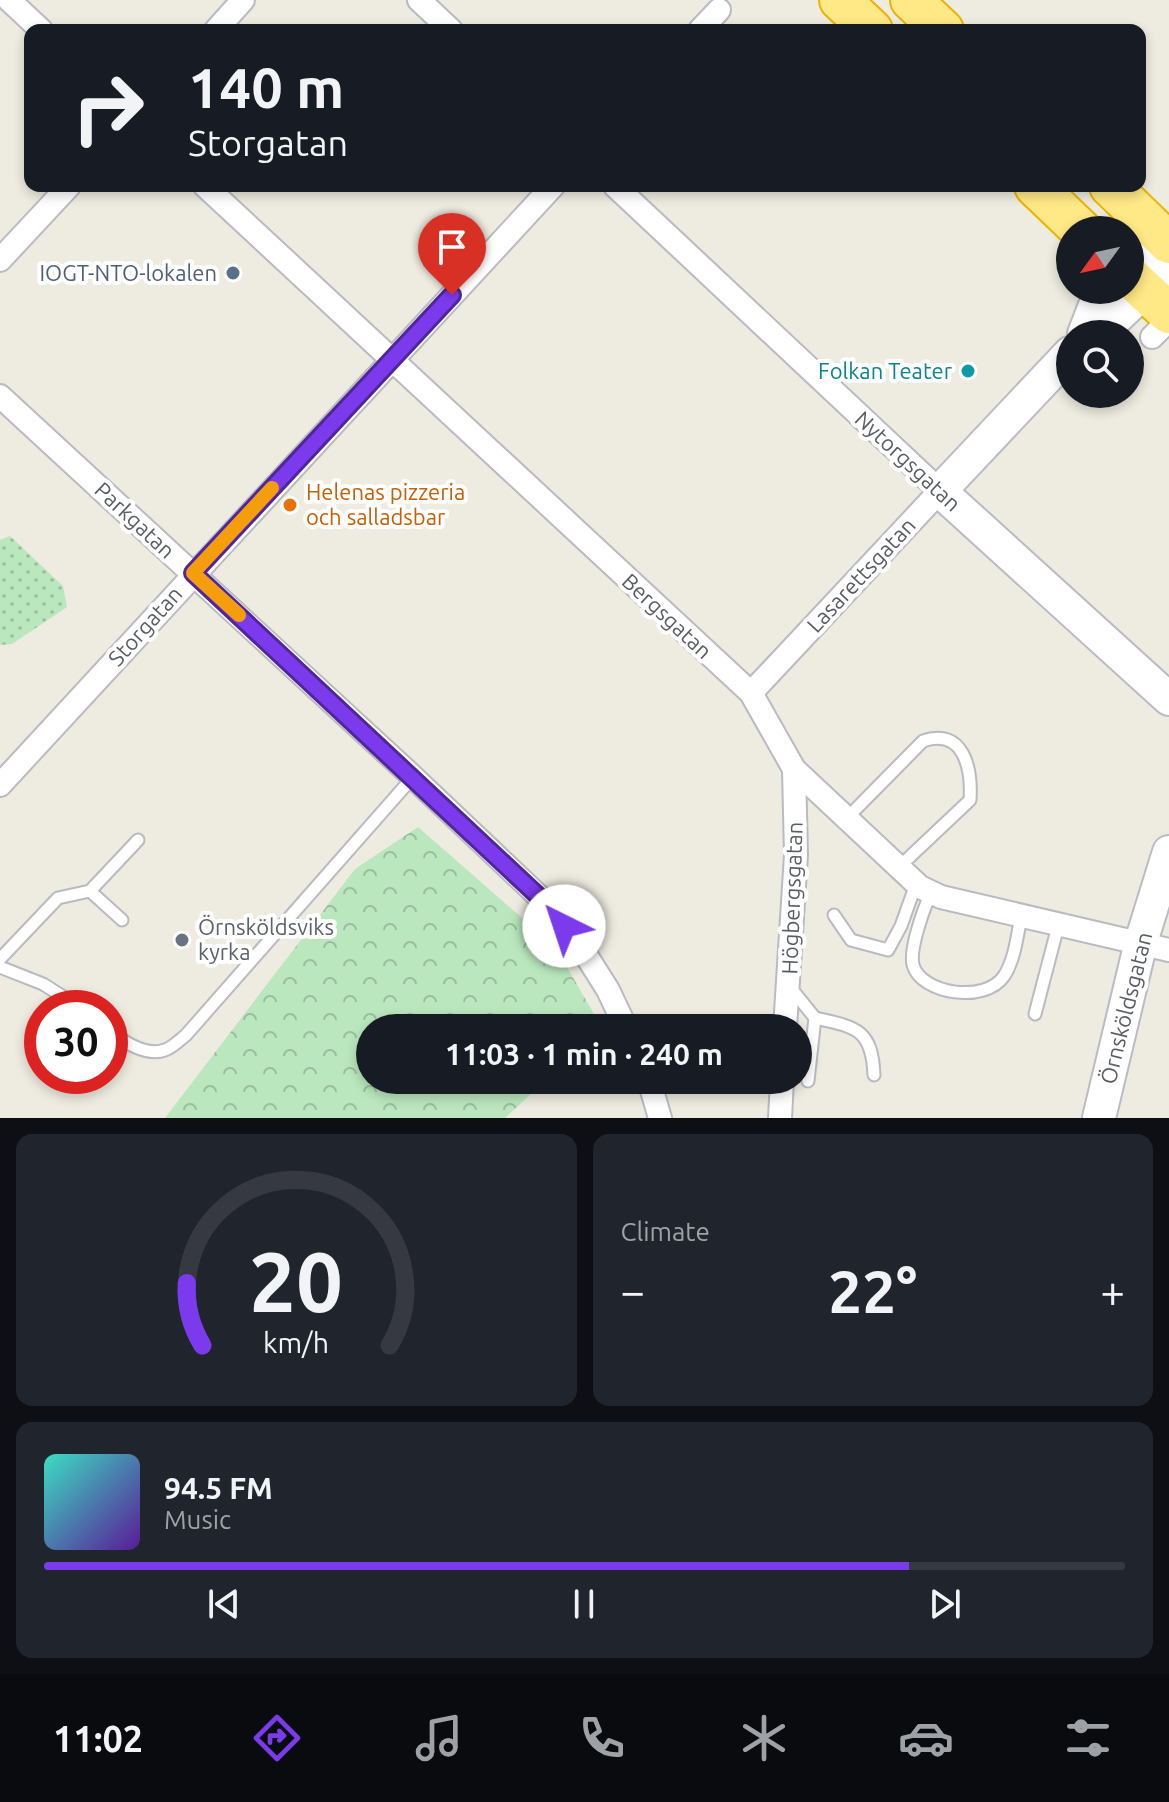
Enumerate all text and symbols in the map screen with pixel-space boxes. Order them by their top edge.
icon: right [56,56,160,160]
text: 140 m [188,56,344,119]
text: Storgatan [188,122,348,163]
pin [418,213,486,295]
north arrow [1056,216,1144,304]
map controls [1056,216,1144,408]
icon: arrive [430,225,474,269]
place label: IOGT-NTO-lokalen [39,260,217,285]
marker: IOGT-NTO-lokalen [224,264,242,282]
button: search [1056,320,1144,408]
place label: Folkan Teater [818,358,953,383]
marker: Folkan Teater [959,362,977,380]
street label: Nytorgsgatan [851,406,966,516]
street label: Parkgatan [90,476,180,563]
place label: Helenas pizzeria och salladsbar [306,479,465,529]
marker: Helenas pizzeria och salladsbar [281,496,299,514]
street label: Lasarettsgatan [801,512,920,637]
street label: Bergsgatan [617,568,717,663]
street label: Storgatan [103,581,187,670]
street label: Högbergsgatan [776,821,807,975]
position arrow [522,884,606,968]
place label: Örnsköldsviks kyrka [198,914,334,964]
street label: Örnsköldsgatan [1095,929,1156,1086]
marker: Örnsköldsviks kyrka [173,931,191,949]
speed limit sign: 30 [24,990,128,1094]
text: 11:03 · 1 min · 240 m [445,1037,723,1071]
text: Climate [621,1217,710,1246]
text: 20 [249,1234,343,1328]
text: 22° [828,1257,917,1324]
text: − [621,1266,645,1315]
text: + [1100,1266,1125,1315]
text: km/h [263,1326,329,1358]
text: 94.5 FM [164,1471,273,1505]
text: Music [164,1505,231,1534]
icon: previous [202,1582,246,1626]
icon: pause [562,1582,606,1626]
icon: next [923,1582,967,1626]
icon: directions [249,1710,305,1766]
icon: music [411,1710,467,1766]
icon: phone [574,1710,630,1766]
icon: climate [736,1710,792,1766]
icon: car [898,1710,954,1766]
icon: filters [1060,1710,1116,1766]
text: 11:02 [53,1718,143,1759]

